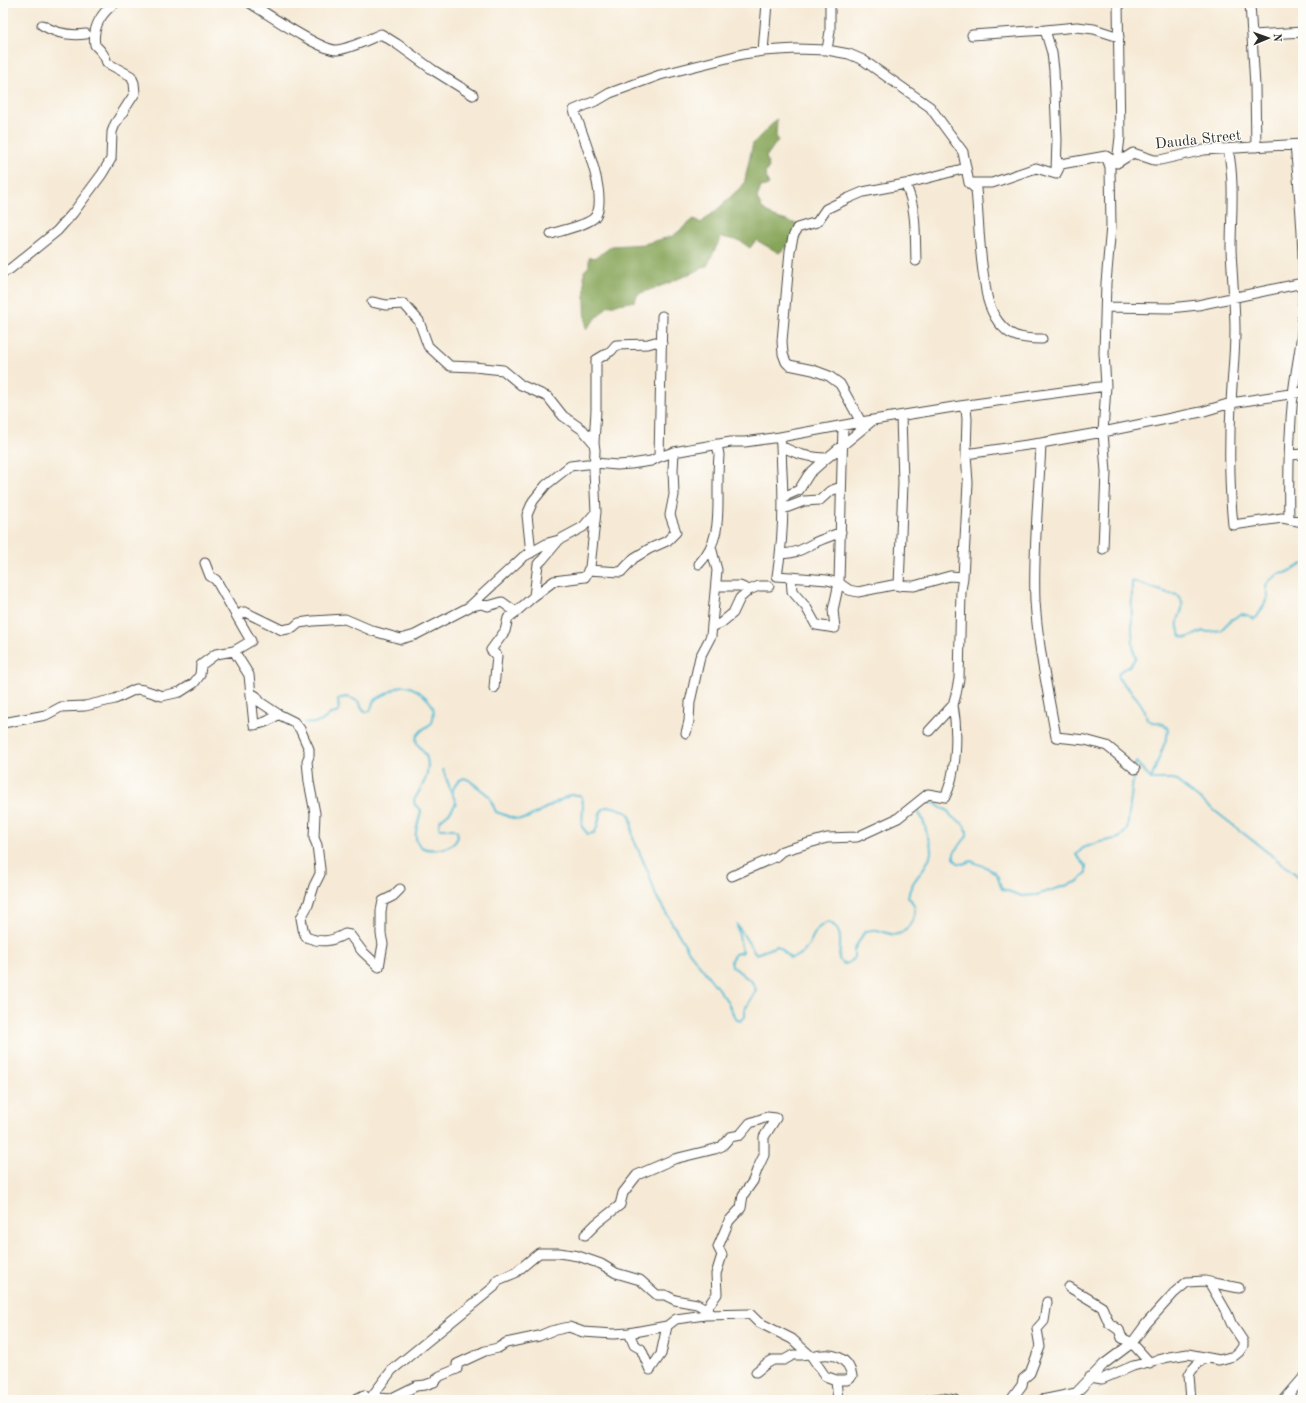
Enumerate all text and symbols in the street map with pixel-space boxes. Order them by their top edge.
north arrow [1248,18,1288,58]
text: N [1271,33,1282,43]
street label: Dauda Street [1154,129,1242,152]

